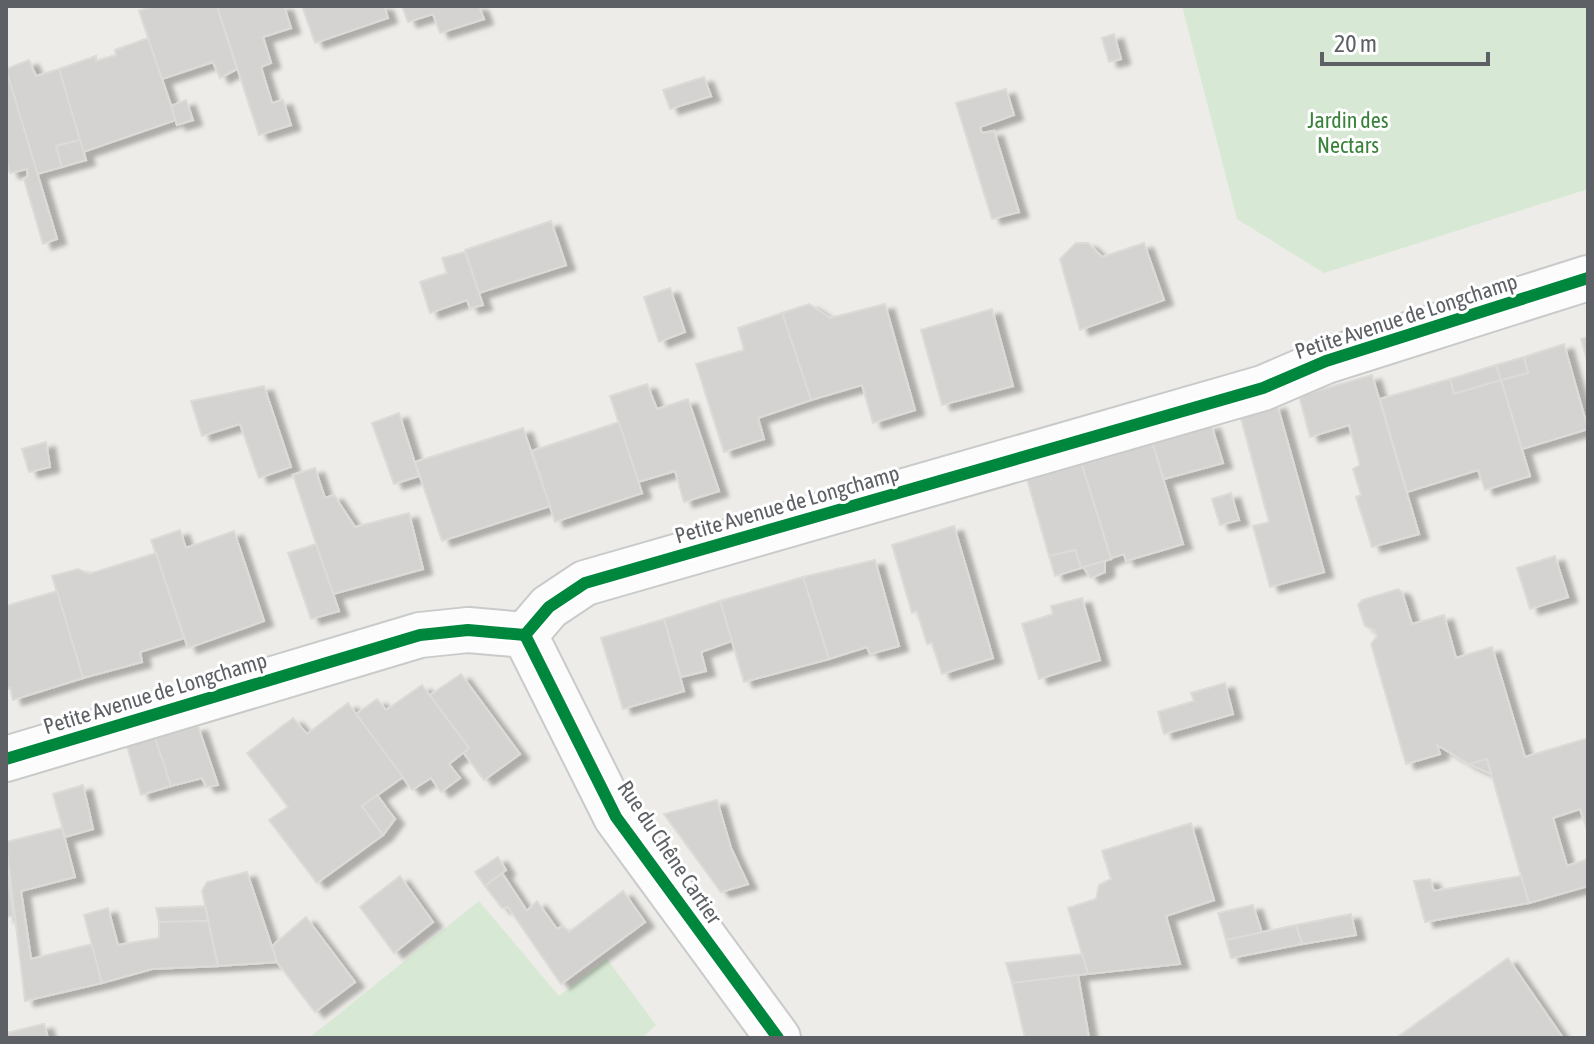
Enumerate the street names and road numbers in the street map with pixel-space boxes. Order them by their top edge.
street label: Petite Avenue de Longchamp [1292,268,1520,364]
street label: Petite Avenue de Longchamp [672,459,902,549]
street label: Petite Avenue de Longchamp [40,647,270,739]
street label: Rue du Chêne Cartier [612,775,728,929]

